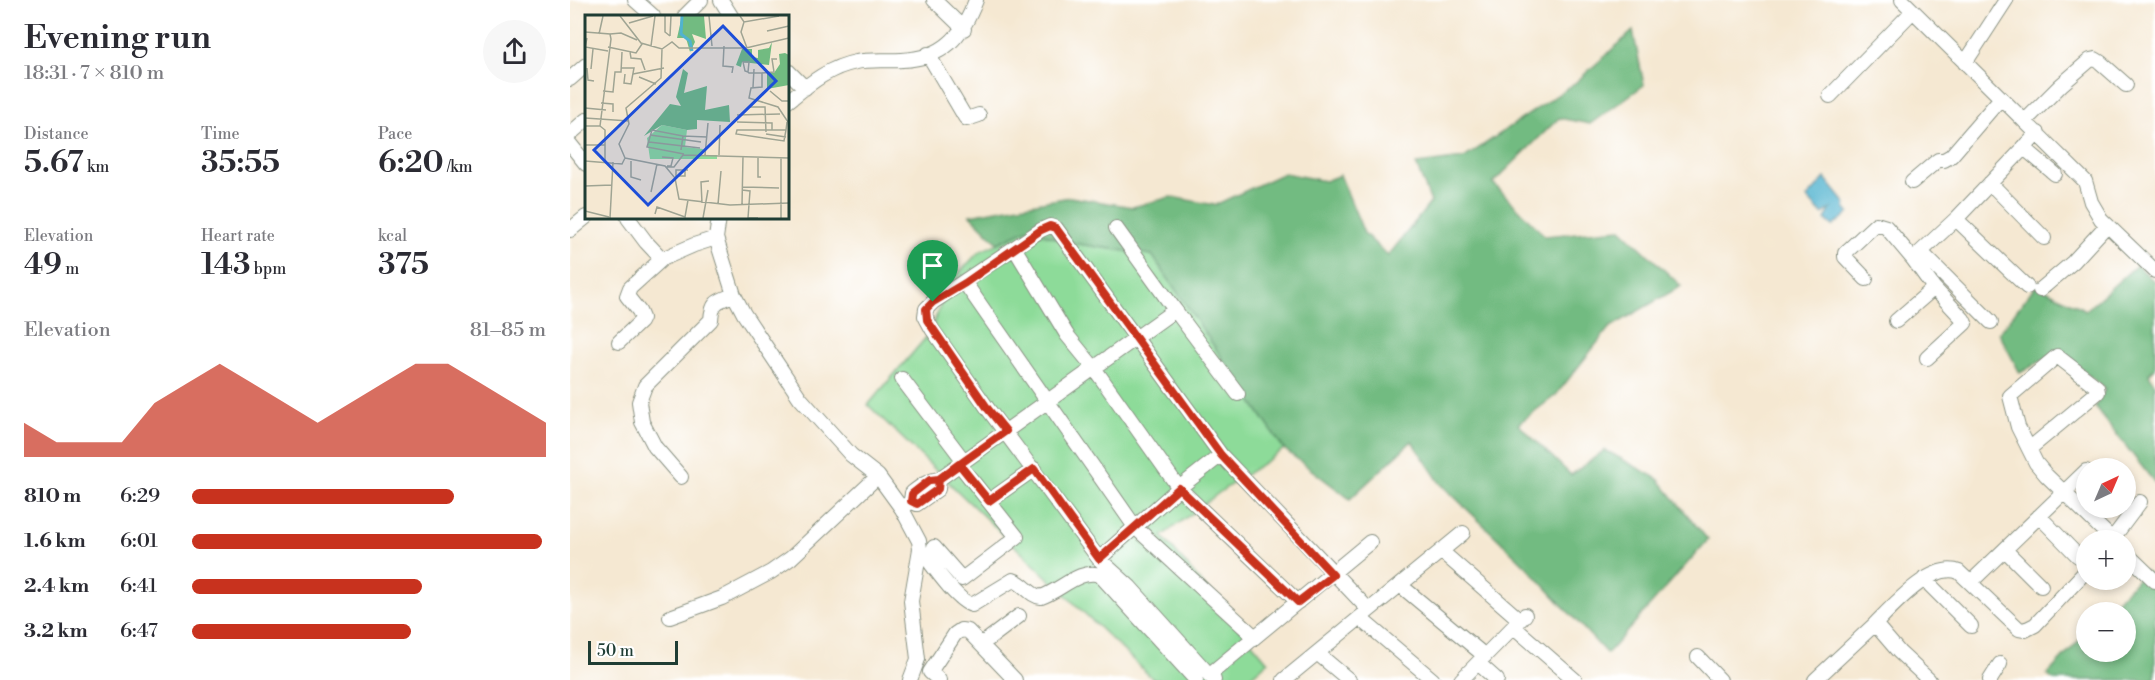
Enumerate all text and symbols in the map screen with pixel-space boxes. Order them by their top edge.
inset map [585,15,789,219]
text: Evening run [24,18,211,59]
button: share [483,20,546,83]
text: 18:31 · 7 × 810 m [24,61,164,86]
text: Distance [24,124,89,144]
text: Time [201,124,240,144]
text: Pace [378,124,412,144]
text: 5.67 [24,144,84,182]
text: 35:55 [201,144,280,182]
text: 6:20 [378,144,444,182]
text: km [84,157,109,177]
text: /km [444,157,473,177]
text: Elevation [24,226,93,246]
text: Heart rate [201,226,275,246]
text: kcal [378,226,407,246]
pin [907,240,958,302]
text: 49 [24,246,62,284]
text: 143 [201,246,251,284]
text: 375 [378,246,429,284]
icon: arrive [916,249,949,282]
text: m [62,259,79,279]
text: bpm [251,259,286,279]
text: Elevation [24,318,111,343]
text: 81–85 m [470,318,546,343]
north arrow [2076,458,2136,518]
map controls [2076,458,2136,662]
text: 810 m [24,484,81,509]
text: 6:29 [120,484,160,509]
text: 1.6 km [24,529,86,554]
text: 6:01 [120,529,158,554]
button: + [2076,530,2136,590]
text: 2.4 km [24,574,89,599]
text: 6:41 [120,574,157,599]
button: − [2076,602,2136,662]
text: 3.2 km [24,619,88,644]
text: 6:47 [120,619,158,644]
scale bar [588,638,678,666]
text: 50 m [597,641,634,661]

